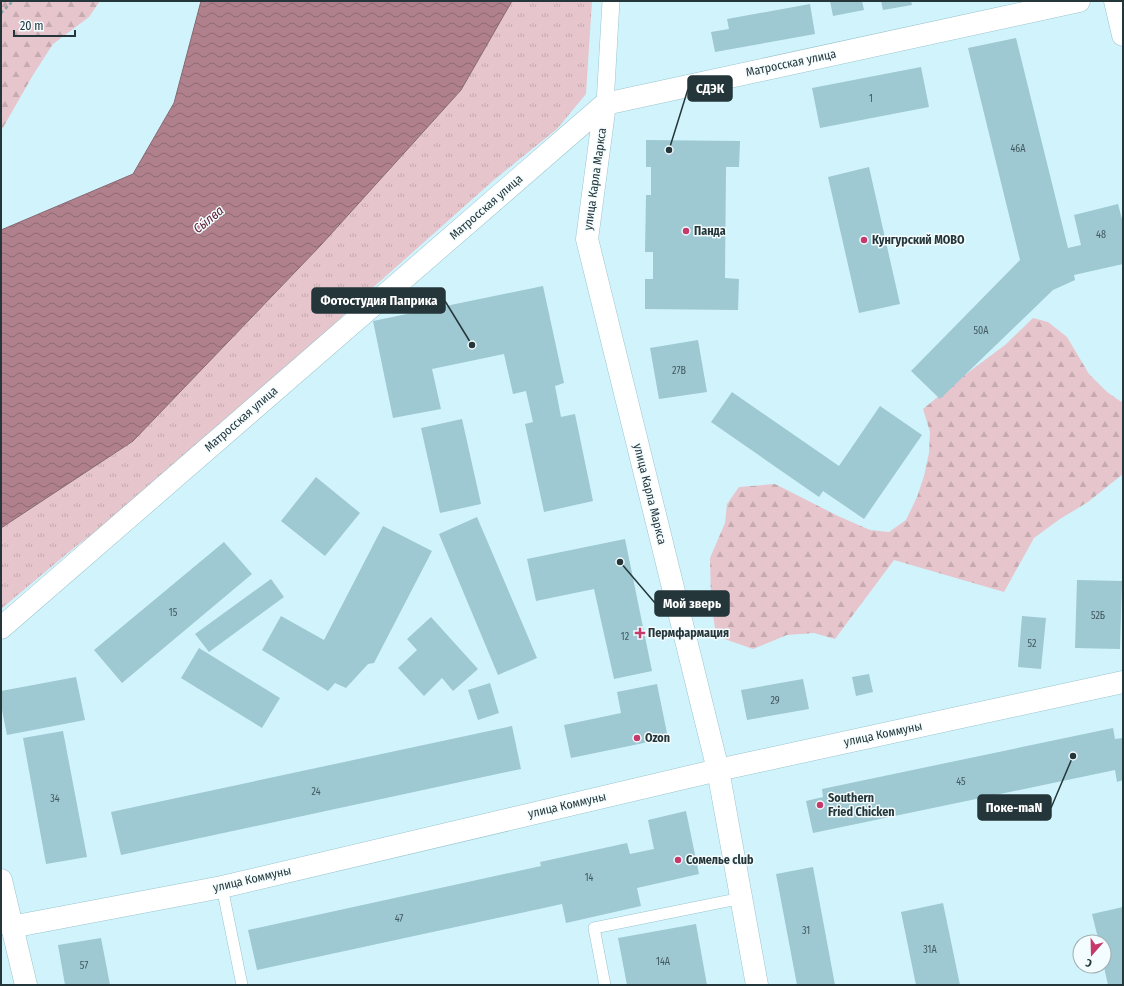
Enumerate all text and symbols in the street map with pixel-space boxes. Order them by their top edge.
scale bar [14,12,75,38]
text: 20 m [20,19,44,33]
street label: Матросская улица [745,47,838,79]
callout: СДЭК [688,76,732,101]
text: СДЭК [696,81,725,96]
house number: 1 [869,93,873,105]
street label: улица Карла Маркса [581,127,609,231]
house number: 46А [1010,143,1026,155]
street label: Матросская улица [447,171,525,242]
water label: Сы́лва [190,203,227,236]
place label: Панда [694,224,726,238]
marker: Панда [681,226,691,236]
house number: 48 [1096,229,1106,241]
place label: Кунгурский МОВО [872,233,965,247]
marker: Кунгурский МОВО [859,235,869,245]
callout: Фотостудия Паприка [312,288,445,313]
text: Фотостудия Паприка [321,293,438,308]
house number: 50А [973,325,989,337]
house number: 27В [672,365,686,377]
street label: Матросская улица [202,383,280,454]
street label: улица Карла Маркса [631,442,669,546]
callout: Мой зверь [655,591,729,616]
text: Мой зверь [663,596,721,611]
house number: 15 [169,607,178,619]
house number: 52Б [1091,610,1105,622]
place label: Пермфармация [648,626,729,640]
marker: Пермфармация [635,628,645,638]
house number: 12 [621,631,630,643]
house number: 52 [1028,638,1037,650]
house number: 29 [770,695,780,707]
street label: улица Коммуны [843,719,923,749]
place label: Ozon [645,731,670,745]
marker: Ozon [632,733,642,743]
house number: 45 [956,776,966,788]
house number: 24 [311,786,321,798]
street label: улица Коммуны [527,789,607,821]
place label: Southern Fried Chicken [828,791,895,819]
house number: 34 [50,793,60,805]
callout: Поке-maN [978,795,1051,820]
marker: Southern Fried Chicken [815,800,825,810]
text: Поке-maN [986,800,1043,815]
place label: Сомелье club [686,853,754,867]
marker: Сомелье club [673,855,683,865]
street label: улица Коммуны [212,863,292,895]
house number: 14 [585,872,594,884]
house number: 47 [395,913,403,925]
house number: 31 [802,925,810,937]
north arrow [1072,934,1112,974]
house number: 31А [923,944,937,956]
house number: 14А [656,956,671,968]
text: С [1084,956,1094,970]
house number: 57 [80,960,88,972]

